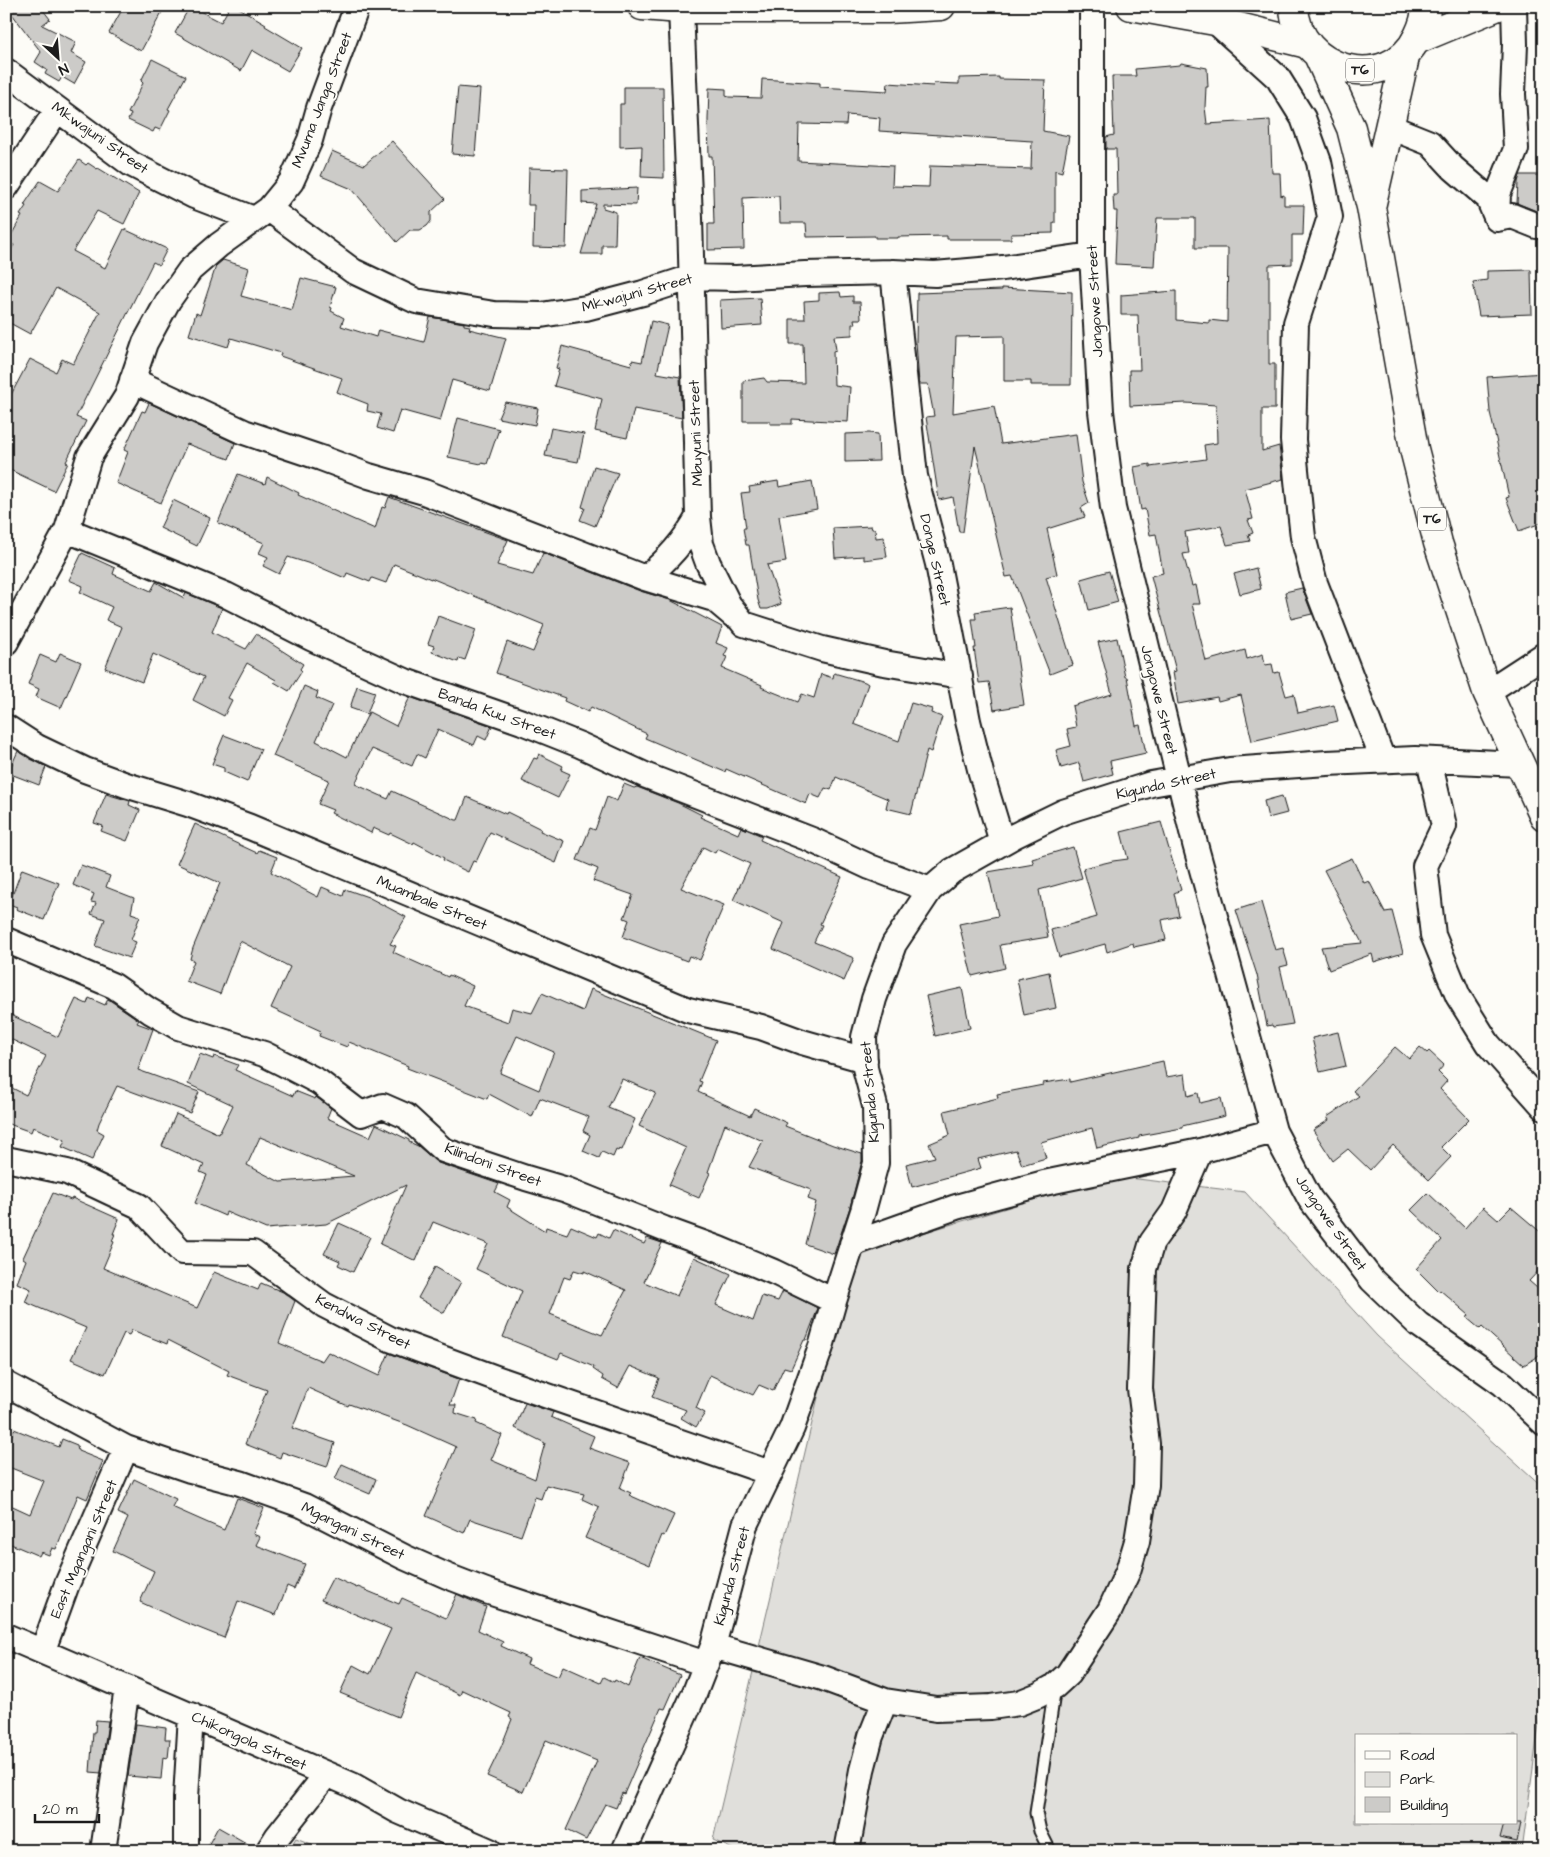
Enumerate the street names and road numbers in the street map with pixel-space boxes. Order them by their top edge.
street label: Mvuma Janga Street [286,29,359,171]
road number: T6 [1346,58,1374,82]
street label: Mkwajuni Street [47,97,153,179]
street label: Jongowe Street [1082,244,1109,358]
street label: Mkwajuni Street [579,268,695,318]
street label: Mbuyuni Street [684,379,709,487]
road number: T6 [1418,508,1446,530]
street label: Donge Street [913,512,956,608]
street label: Jongowe Street [1134,643,1183,757]
street label: Banda Kuu Street [435,683,559,745]
street label: Kigunda Street [1114,763,1218,806]
street label: Muambale Street [374,870,490,936]
street label: Kigunda Street [855,1040,886,1144]
street label: Kilindoni Street [442,1138,544,1192]
street label: Jongowe Street [1289,1171,1372,1276]
street label: Kendwa Street [312,1289,414,1355]
street label: East Mgangani Street [45,1476,124,1622]
street label: Mgangani Street [297,1497,408,1566]
street label: Kigunda Street [709,1524,756,1628]
street label: Chikongola Street [188,1706,310,1777]

